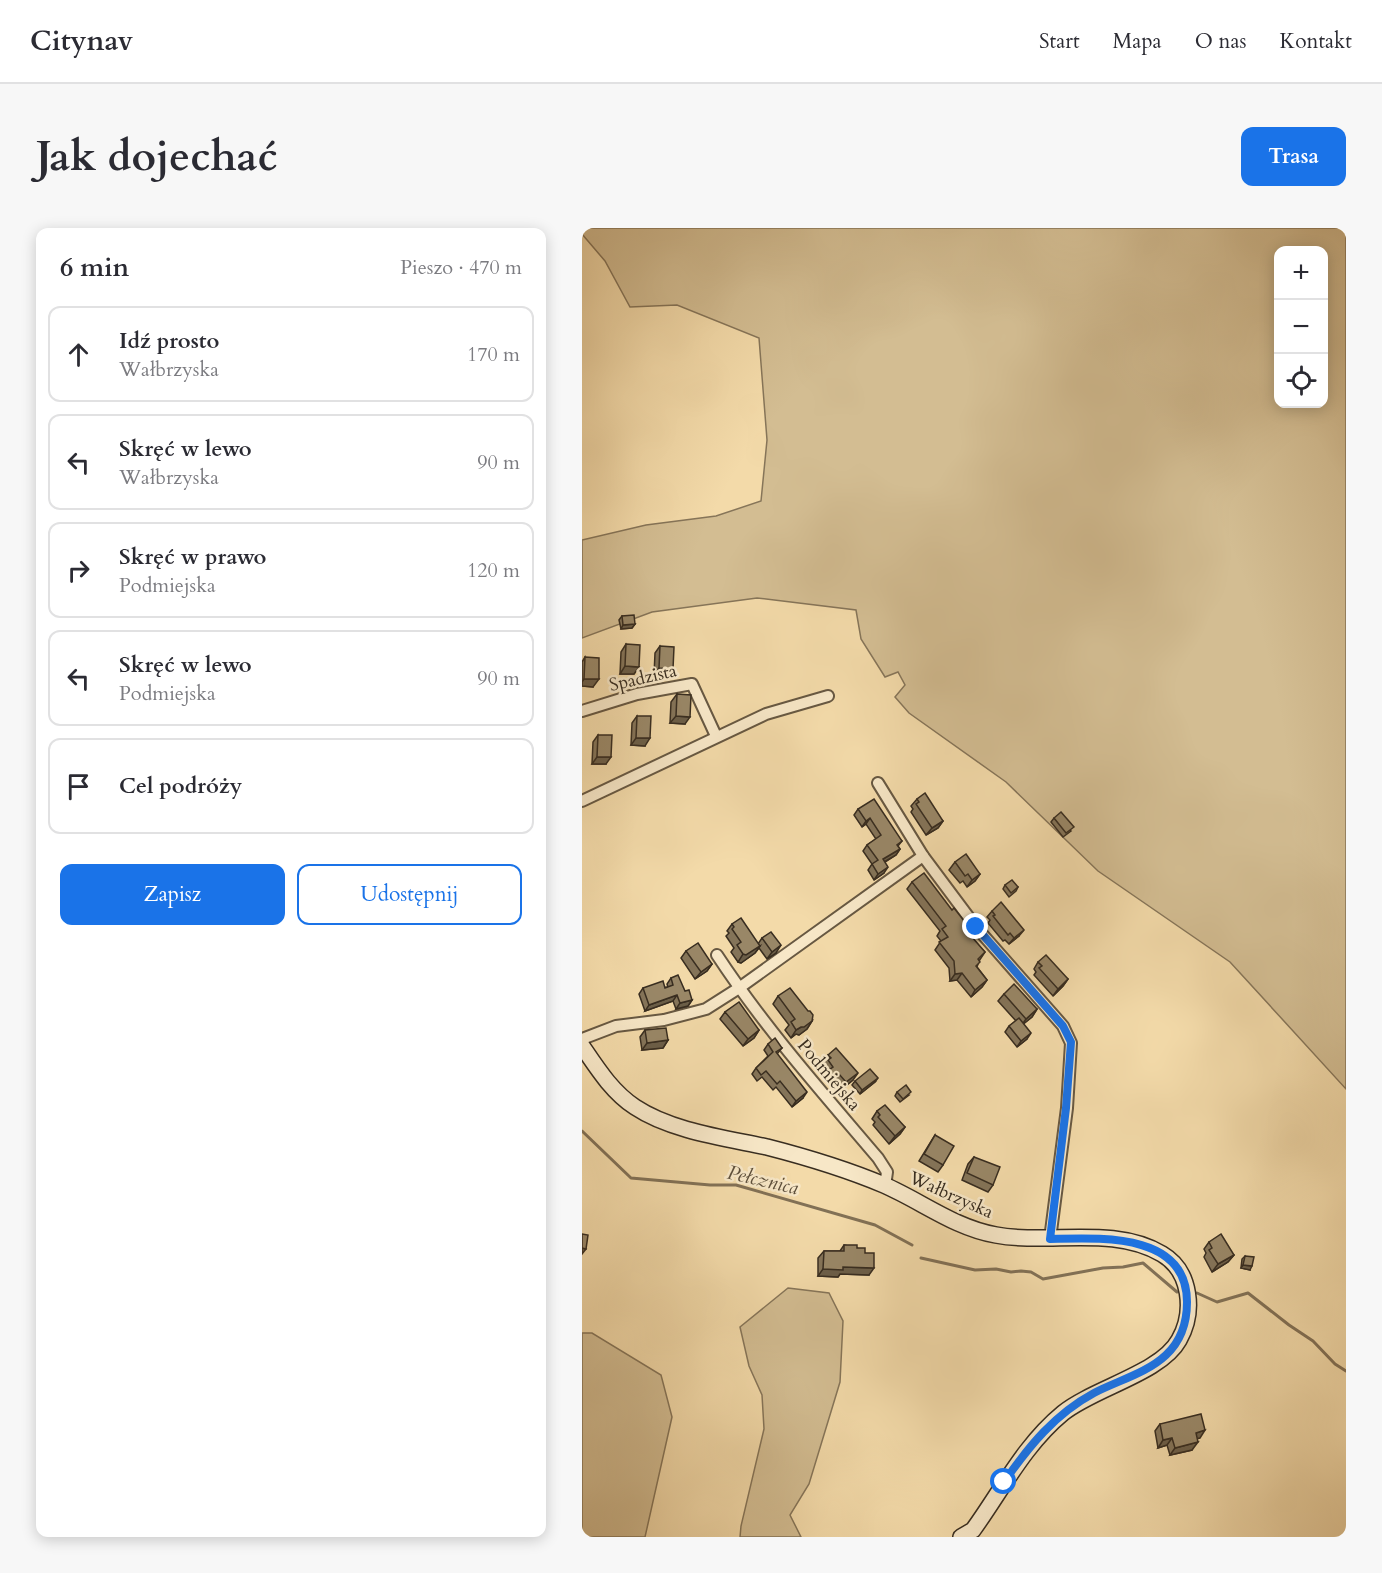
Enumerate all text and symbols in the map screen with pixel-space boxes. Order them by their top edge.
text: Citynav [30,22,133,60]
text: Start [1039,27,1080,56]
text: Mapa [1113,27,1162,56]
text: O nas [1195,27,1247,56]
text: Kontakt [1280,27,1352,56]
button: Trasa [1241,127,1346,186]
text: Jak dojechać [36,128,278,185]
map controls [1274,246,1328,408]
button: + [1274,246,1328,300]
text: 6 min [60,250,129,285]
text: Pieszo · 470 m [400,254,522,281]
button: − [1274,300,1328,354]
text: Idź prosto [119,326,219,356]
icon: ahead [62,338,95,371]
text: 170 m [467,341,520,368]
button: locate [1274,354,1328,408]
text: Wałbrzyska [119,356,219,383]
text: Skręć w lewo [119,434,252,464]
icon: left [62,446,95,479]
text: 90 m [477,449,520,476]
text: Wałbrzyska [119,464,219,491]
text: Skręć w prawo [119,542,266,572]
icon: right [62,554,95,587]
text: 120 m [467,557,520,584]
text: Podmiejska [119,572,216,599]
text: Skręć w lewo [119,650,252,680]
street label: Spadzista [607,658,679,698]
icon: left [62,662,95,695]
text: 90 m [477,665,520,692]
text: Podmiejska [119,680,216,707]
icon: arrive [62,770,95,803]
text: Cel podróży [119,771,242,801]
button: Zapisz [60,864,285,925]
button: Udostępnij [297,864,522,925]
route end [962,913,988,939]
street label: Podmiejska [791,1034,867,1116]
water label: Pełcznica [725,1159,801,1201]
street label: Wałbrzyska [904,1165,997,1225]
route start [990,1468,1016,1494]

